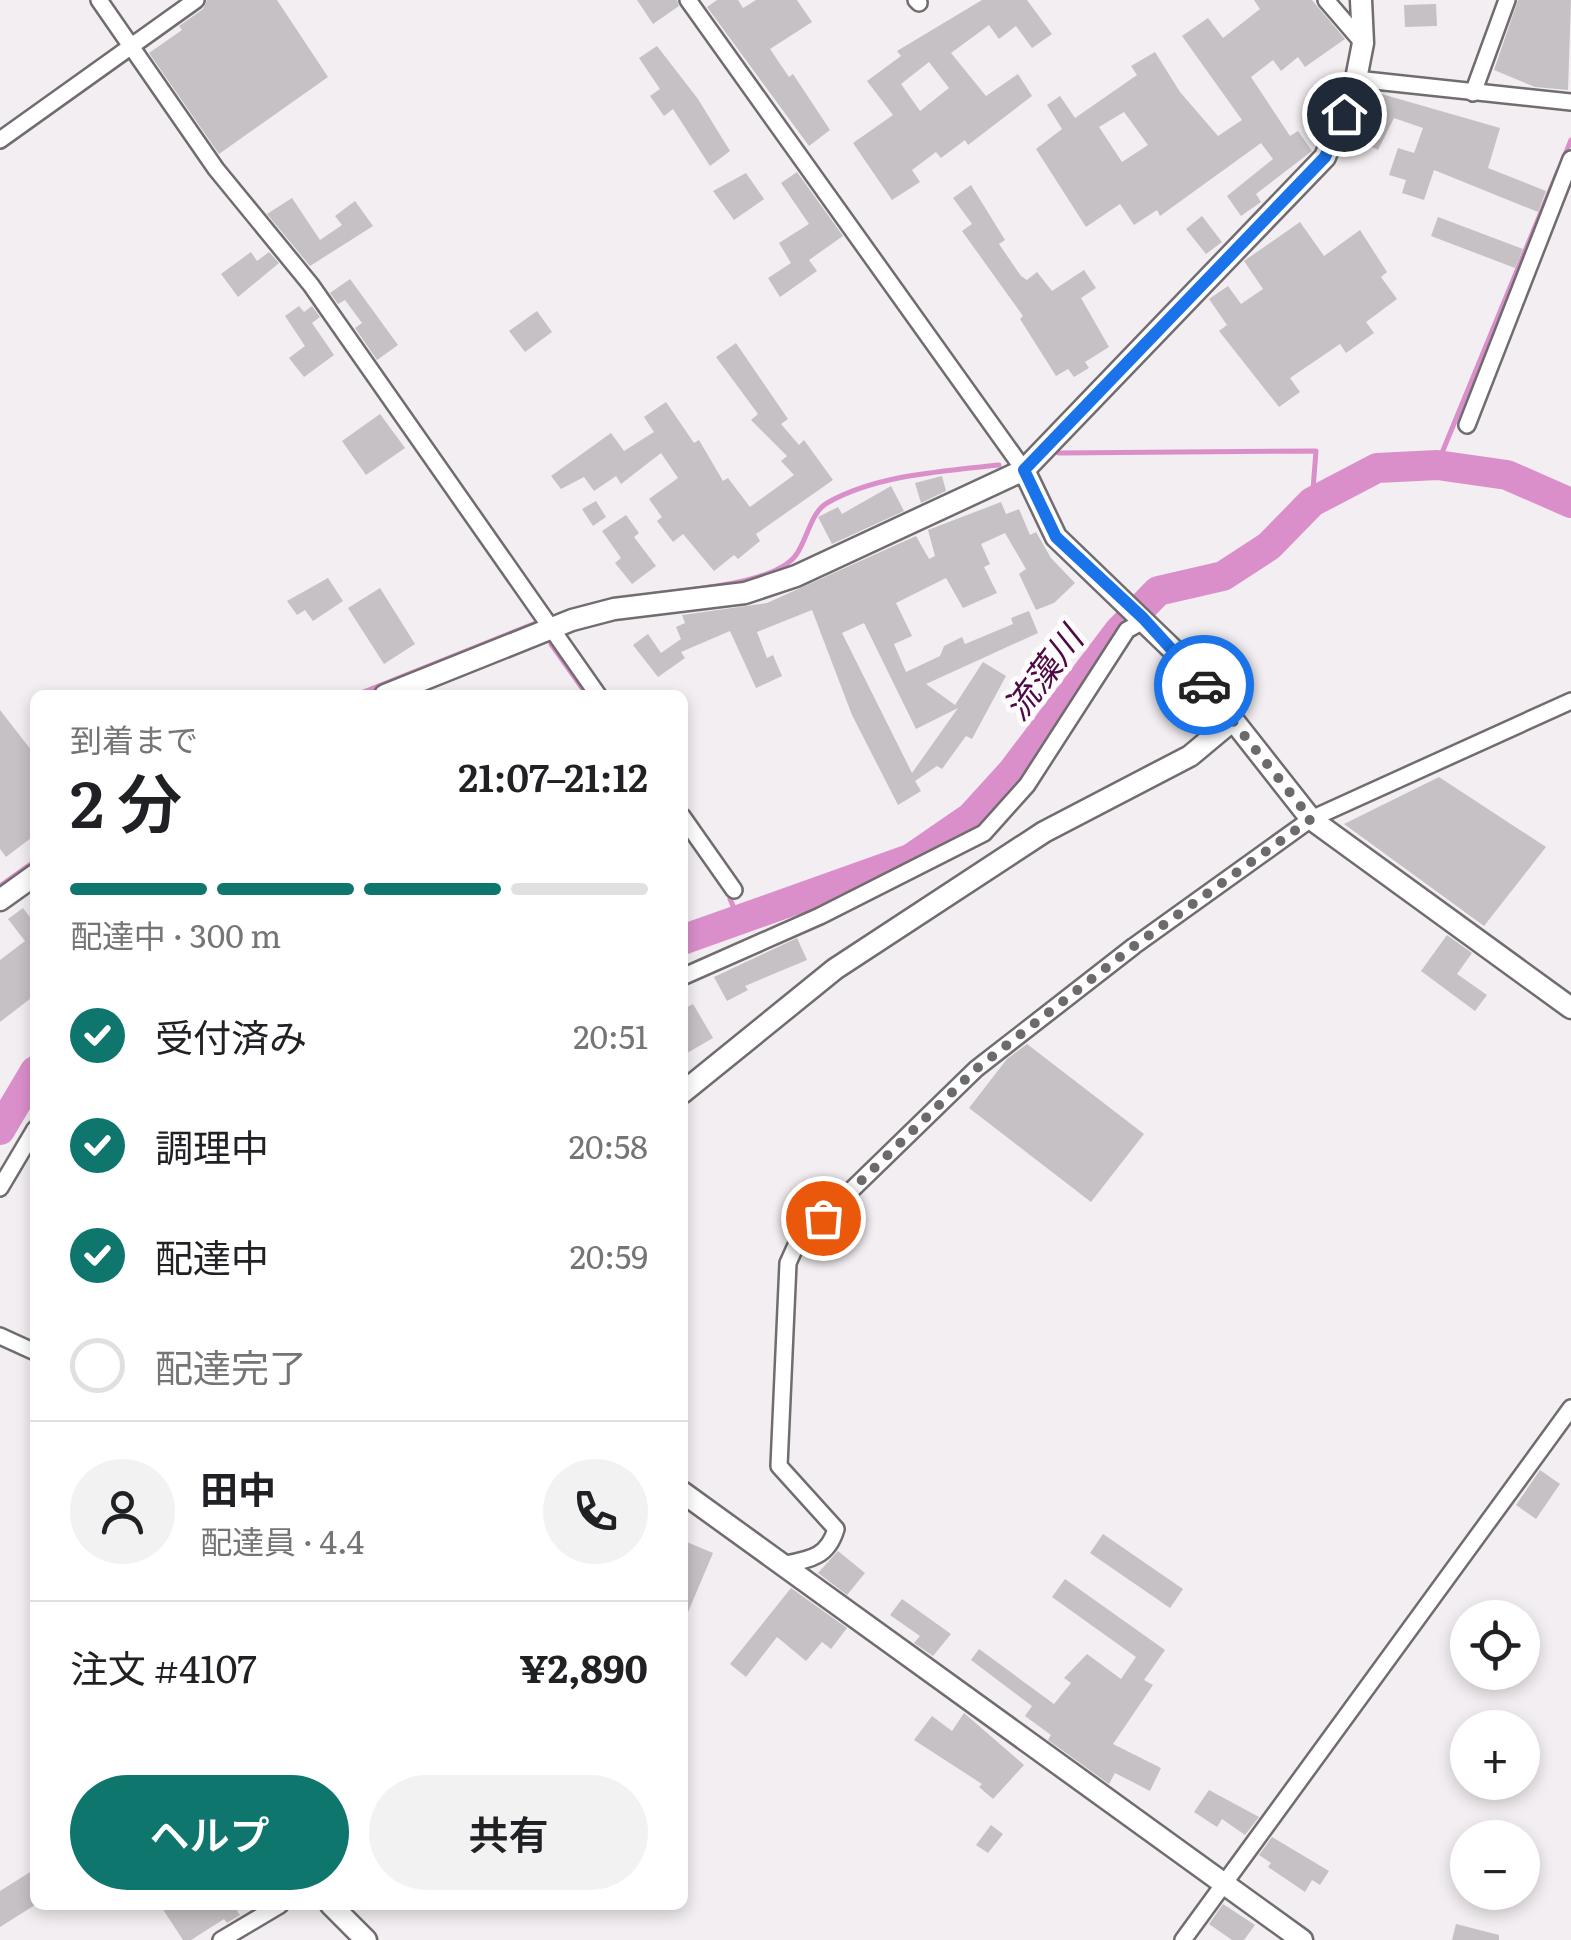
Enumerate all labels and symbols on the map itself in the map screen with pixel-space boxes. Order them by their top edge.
pin [1302,72,1387,157]
water label: 流藻川 [989,611,1096,730]
courier [1154,635,1254,735]
pin [781,1176,866,1261]

